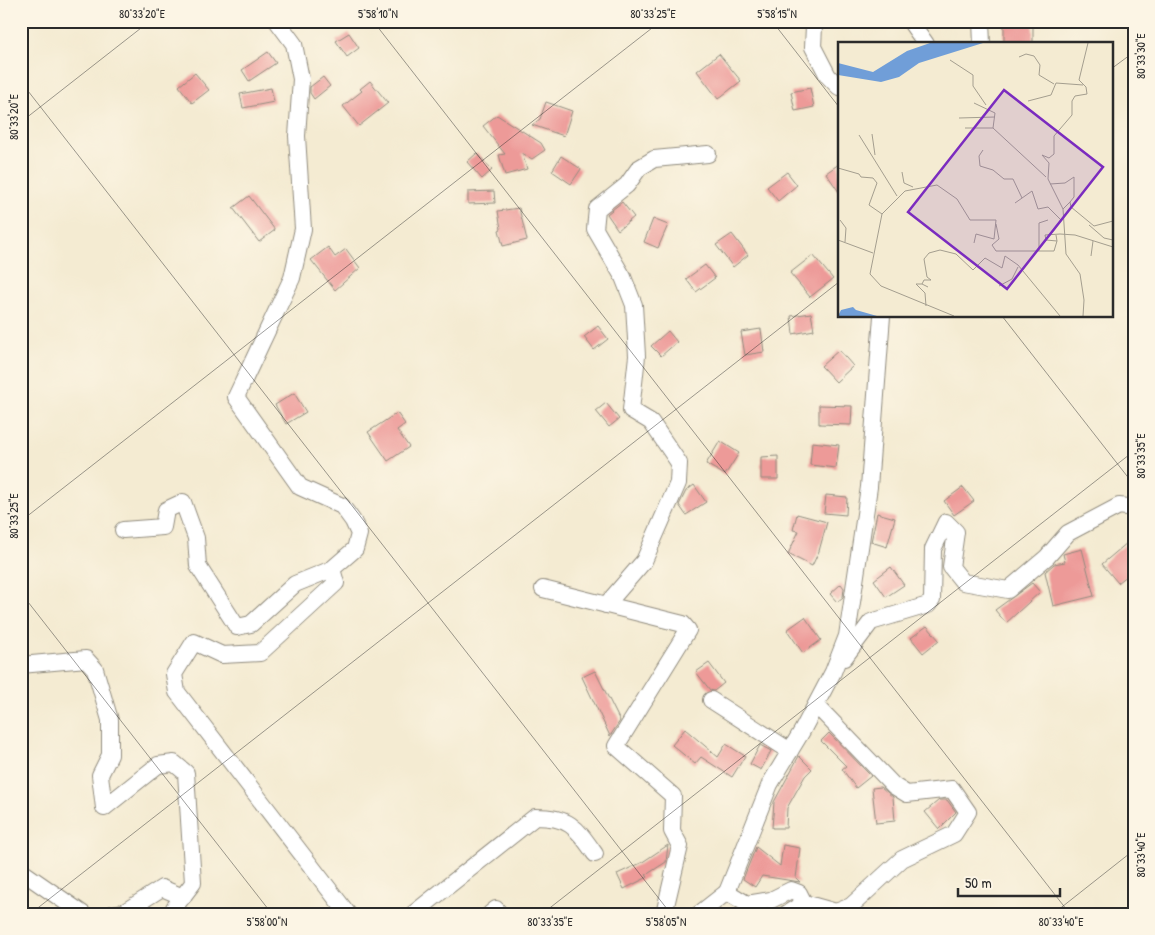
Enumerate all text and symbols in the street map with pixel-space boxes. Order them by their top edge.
text: 80°33'20"E [119,5,166,22]
text: 5°58'10"N [358,5,398,22]
text: 80°33'25"E [630,5,677,22]
text: 5°58'15"N [757,5,797,22]
text: 80°33'30"E [1132,32,1149,79]
inset map [838,42,1112,318]
text: 80°33'20"E [5,93,22,140]
text: 80°33'35"E [1132,433,1149,479]
text: 80°33'25"E [5,492,22,539]
text: 80°33'40"E [1132,832,1149,877]
scale bar [958,865,1060,897]
text: 50 m [965,872,992,893]
text: 5°58'00"N [247,913,287,930]
text: 80°33'35"E [527,913,573,930]
text: 5°58'05"N [646,913,686,930]
text: 80°33'40"E [1039,913,1084,930]

